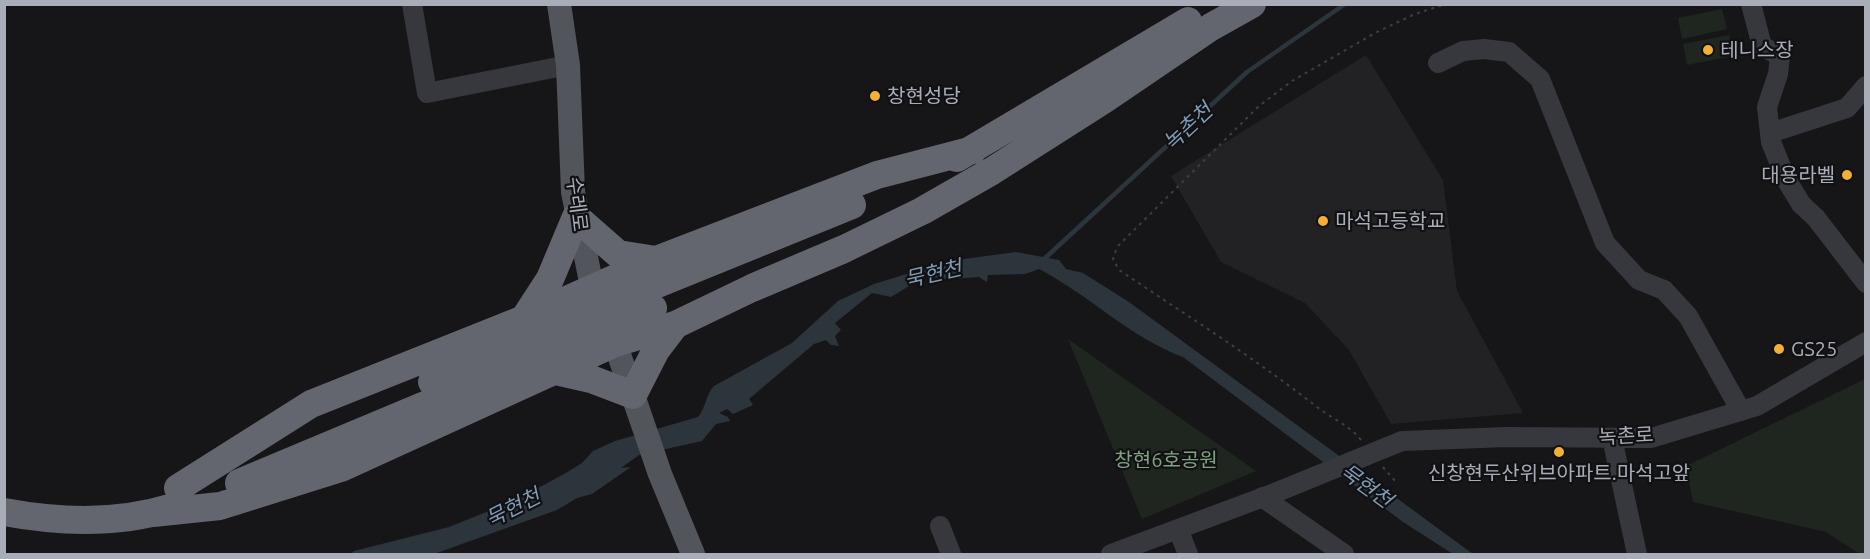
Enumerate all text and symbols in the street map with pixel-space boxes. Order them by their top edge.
place label: 테니스장 [1720,38,1794,62]
marker: 테니스장 [1701,43,1715,57]
place label: 창현성당 [887,84,961,108]
marker: 창현성당 [868,89,882,103]
water label: 녹촌천 [1158,98,1218,156]
place label: 대용라벨 [1761,163,1835,187]
marker: 대용라벨 [1840,168,1854,182]
street label: 수레로 [562,175,592,233]
place label: 마석고등학교 [1335,209,1445,233]
marker: 마석고등학교 [1316,214,1330,228]
water label: 묵현천 [902,255,964,293]
place label: GS25 [1791,337,1837,361]
marker: GS25 [1772,342,1786,356]
street label: 녹촌로 [1598,423,1654,449]
marker: 신창현두산위브아파트.마석고앞 [1552,445,1566,459]
park label: 창현6호공원 [1114,448,1218,472]
water label: 묵현천 [1335,459,1397,513]
place label: 신창현두산위브아파트.마석고앞 [1428,461,1690,485]
water label: 묵현천 [481,484,545,532]

